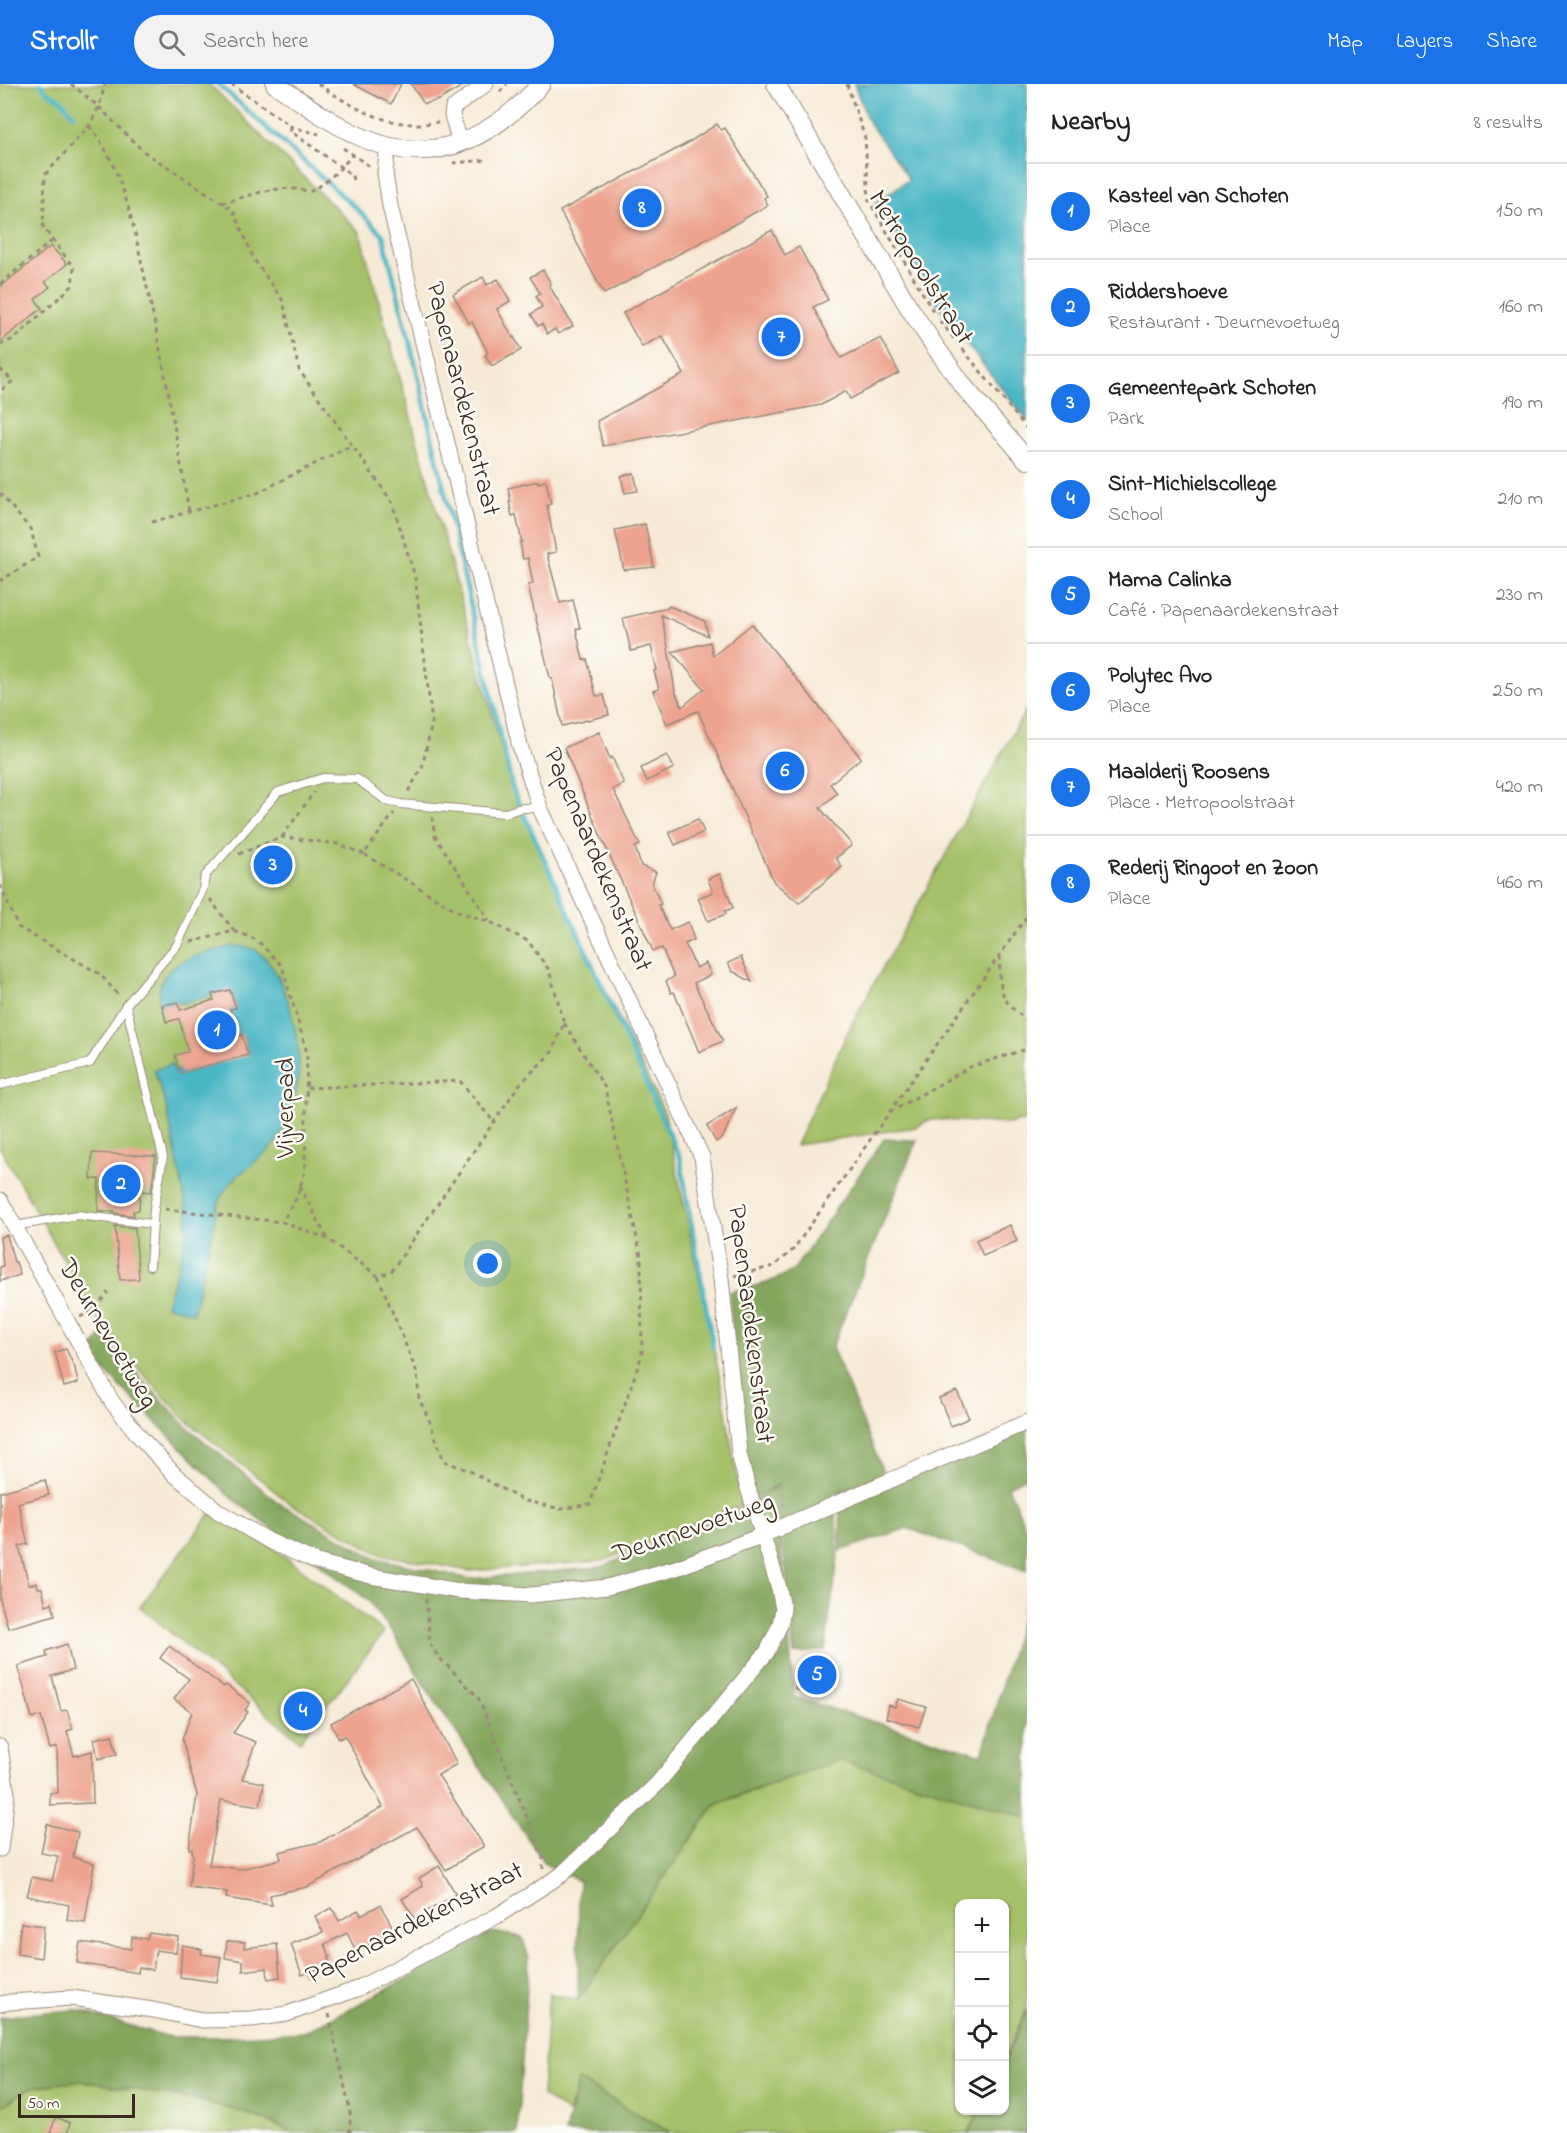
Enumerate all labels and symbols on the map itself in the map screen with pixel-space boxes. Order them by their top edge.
street label: Metropoolstraat [857,183,983,353]
pin: 8 [622,186,662,230]
street label: Papenaardekenstraat [414,278,510,520]
pin: 7 [762,314,800,360]
street label: Papenaardekenstraat [532,742,662,978]
pin: 6 [766,748,804,794]
pin: 3 [254,842,292,888]
pin: 1 [198,1008,236,1052]
street label: Vijverpad [267,1058,306,1159]
pin: 2 [102,1162,140,1206]
street label: Papenaardekenstraat [716,1202,784,1446]
your location [473,1249,502,1278]
street label: Deurnevoetweg [46,1251,167,1416]
street label: Deurnevoetweg [607,1483,780,1575]
pin: 5 [798,1652,836,1698]
pin: 4 [284,1688,322,1734]
street label: Papenaardekenstraat [299,1852,531,1996]
scale bar [18,2091,135,2118]

